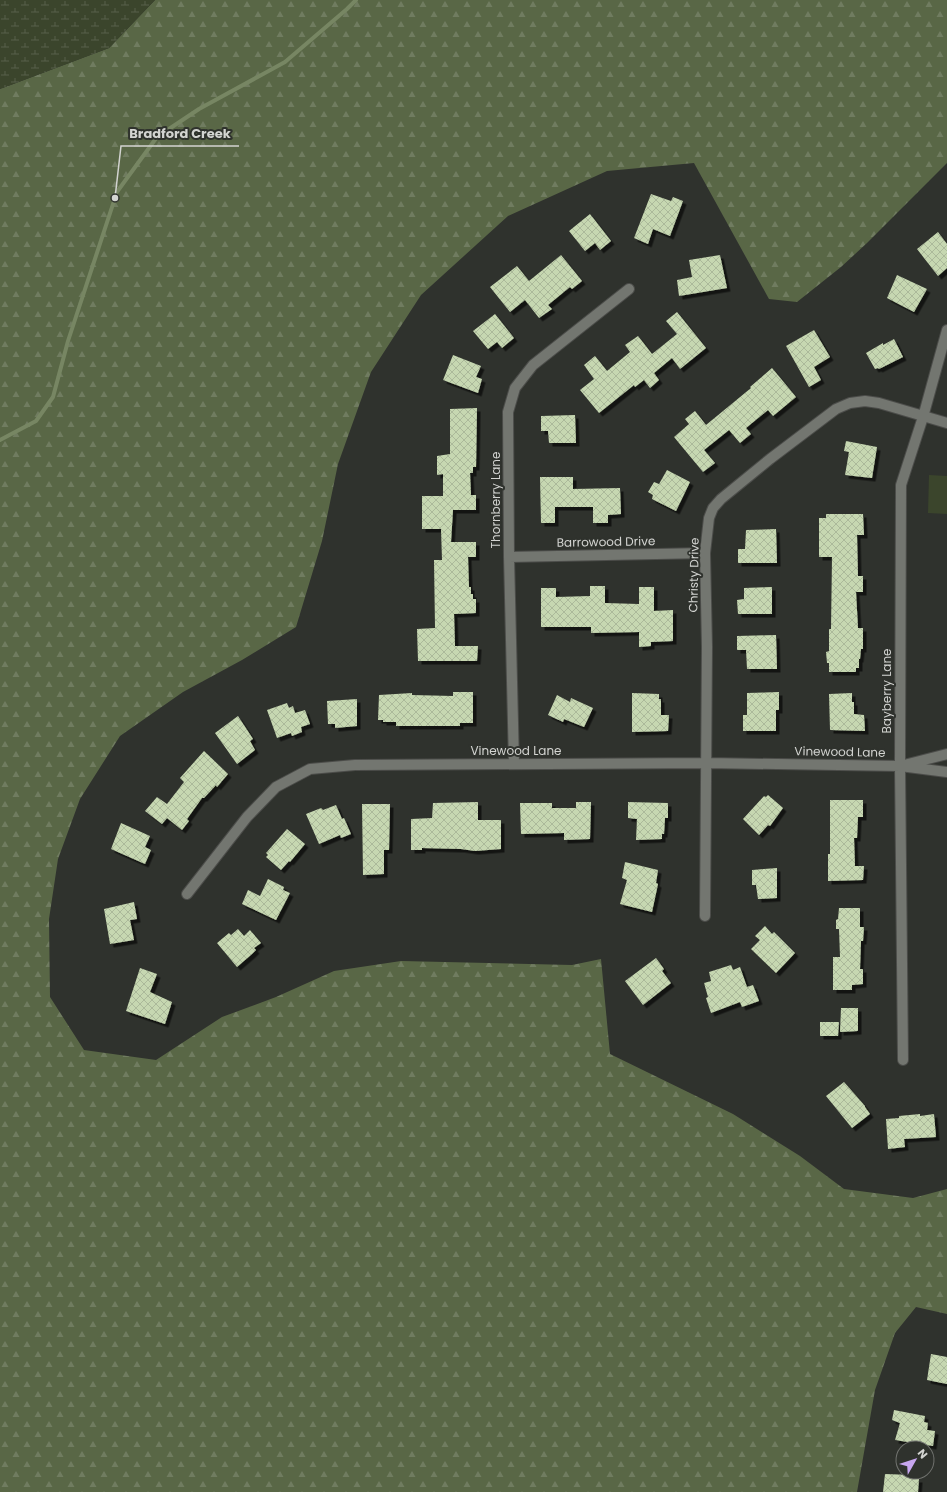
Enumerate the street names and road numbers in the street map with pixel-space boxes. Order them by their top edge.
street label: Thornberry Lane [487,452,504,548]
street label: Barrowood Drive [556,532,655,551]
street label: Christy Drive [684,537,703,613]
street label: Bayberry Lane [878,648,895,734]
street label: Vinewood Lane [470,742,562,759]
street label: Vinewood Lane [794,742,886,761]

